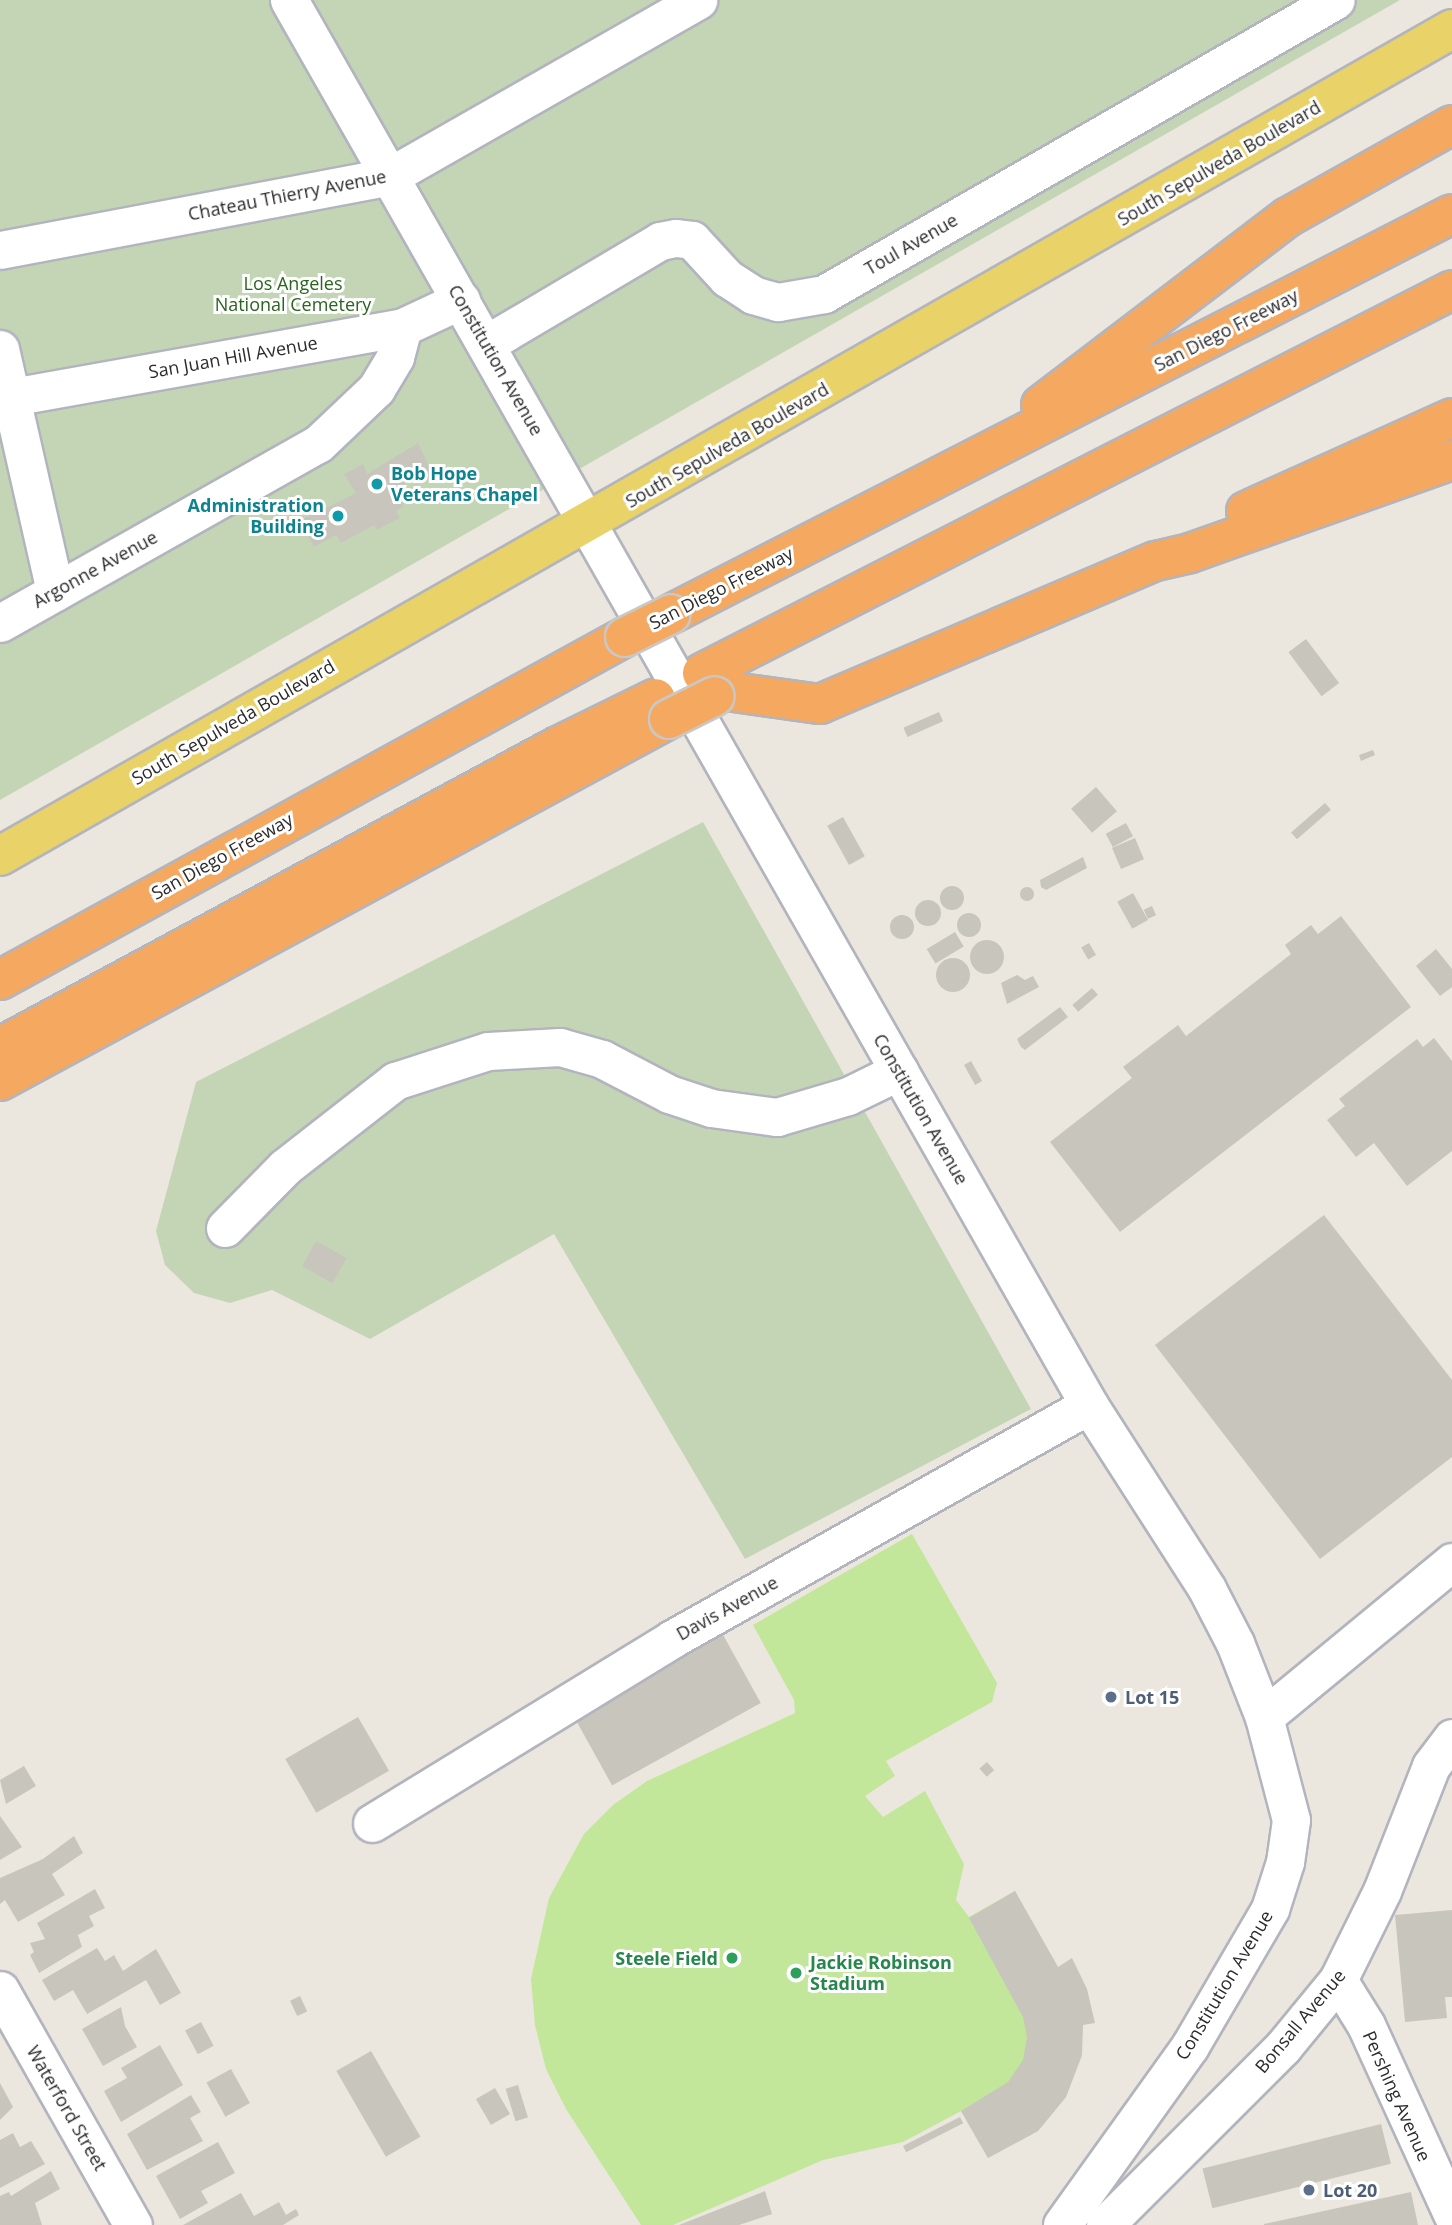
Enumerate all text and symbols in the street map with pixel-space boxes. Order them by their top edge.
street label: South Sepulveda Boulevard [1114,96,1324,230]
street label: Chateau Thierry Avenue [186,165,388,225]
street label: Toul Avenue [861,209,961,279]
park label: Los Angeles National Cemetery [215,273,371,316]
street label: Constitution Avenue [444,281,548,439]
street label: San Diego Freeway [1151,284,1301,376]
street label: San Juan Hill Avenue [147,331,319,383]
street label: South Sepulveda Boulevard [622,378,832,512]
place label: Bob Hope Veterans Chapel [391,463,538,505]
marker: Bob Hope Veterans Chapel [369,476,385,492]
place label: Administration Building [188,495,324,538]
marker: Administration Building [330,508,346,524]
street label: Argonne Avenue [29,526,161,612]
street label: San Diego Freeway [646,542,796,634]
street label: South Sepulveda Boulevard [128,655,338,789]
street label: San Diego Freeway [147,808,297,904]
street label: Constitution Avenue [869,1030,973,1188]
street label: Davis Avenue [673,1571,781,1645]
place label: Lot 15 [1125,1686,1179,1708]
marker: Lot 15 [1103,1689,1119,1705]
street label: Constitution Avenue [1171,1906,1277,2064]
place label: Steele Field [615,1947,718,1969]
marker: Steele Field [724,1950,740,1966]
place label: Jackie Robinson Stadium [810,1952,952,1994]
marker: Jackie Robinson Stadium [788,1965,804,1981]
street label: Bonsall Avenue [1250,1965,1350,2077]
street label: Pershing Avenue [1359,2027,1435,2165]
street label: Waterford Street [22,2042,112,2174]
place label: Lot 20 [1323,2179,1377,2201]
marker: Lot 20 [1301,2182,1317,2198]

